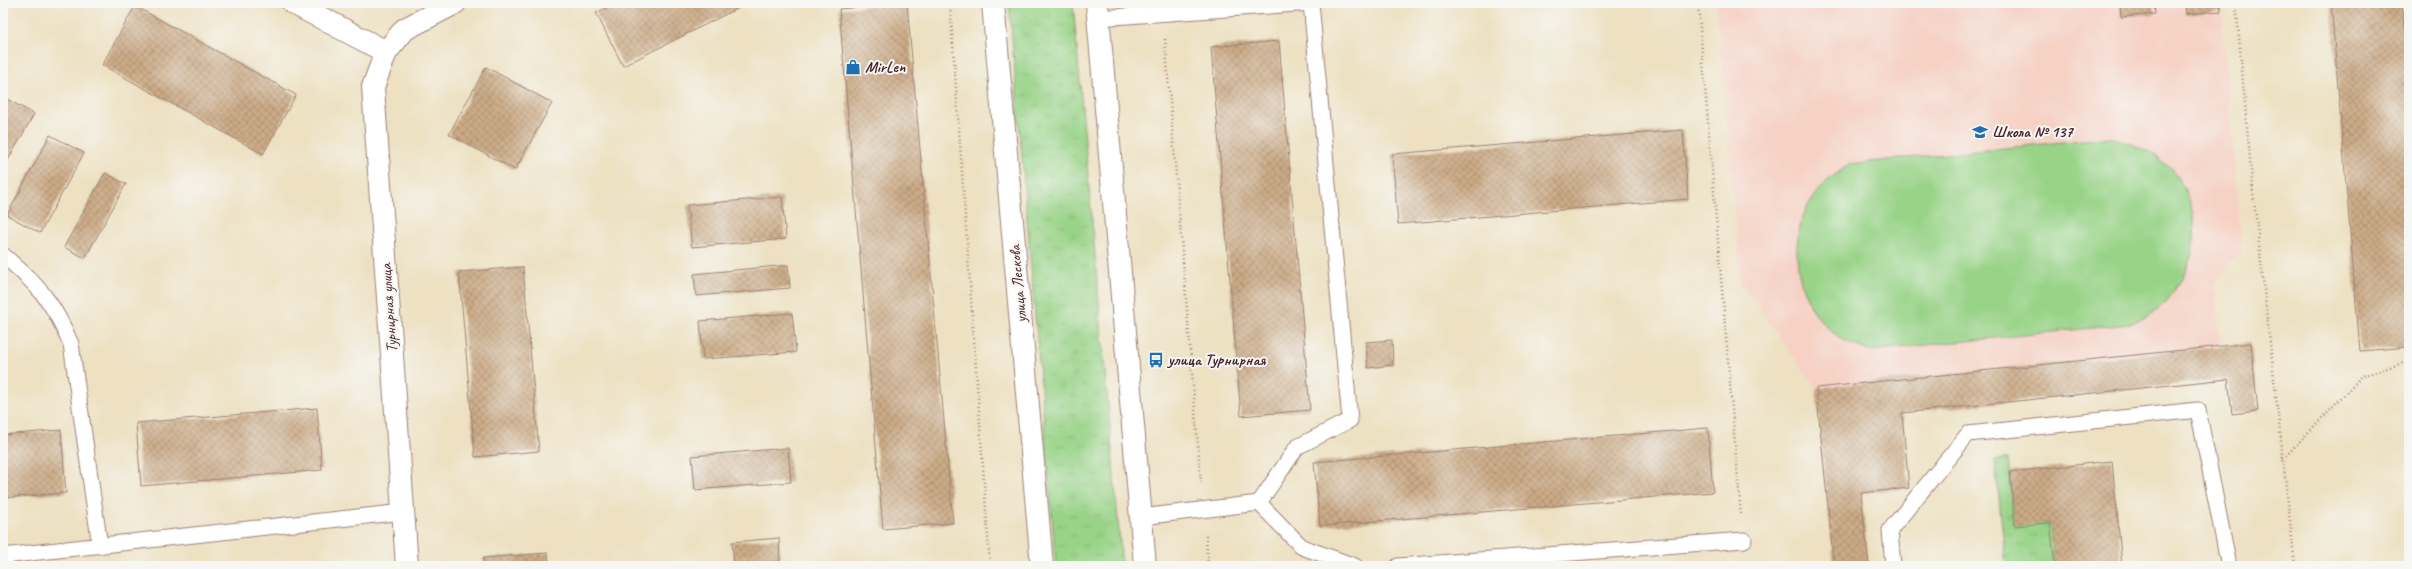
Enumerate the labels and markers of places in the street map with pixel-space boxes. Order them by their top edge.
place label: MirLen [865,57,906,77]
shop icon: MirLen [844,58,862,76]
place label: Школа № 137 [1992,122,2075,142]
school or university icon: Школа № 137 [1971,123,1989,141]
place label: улица Турнирная [1166,350,1266,370]
bus stop icon: улица Турнирная [1147,351,1165,369]

